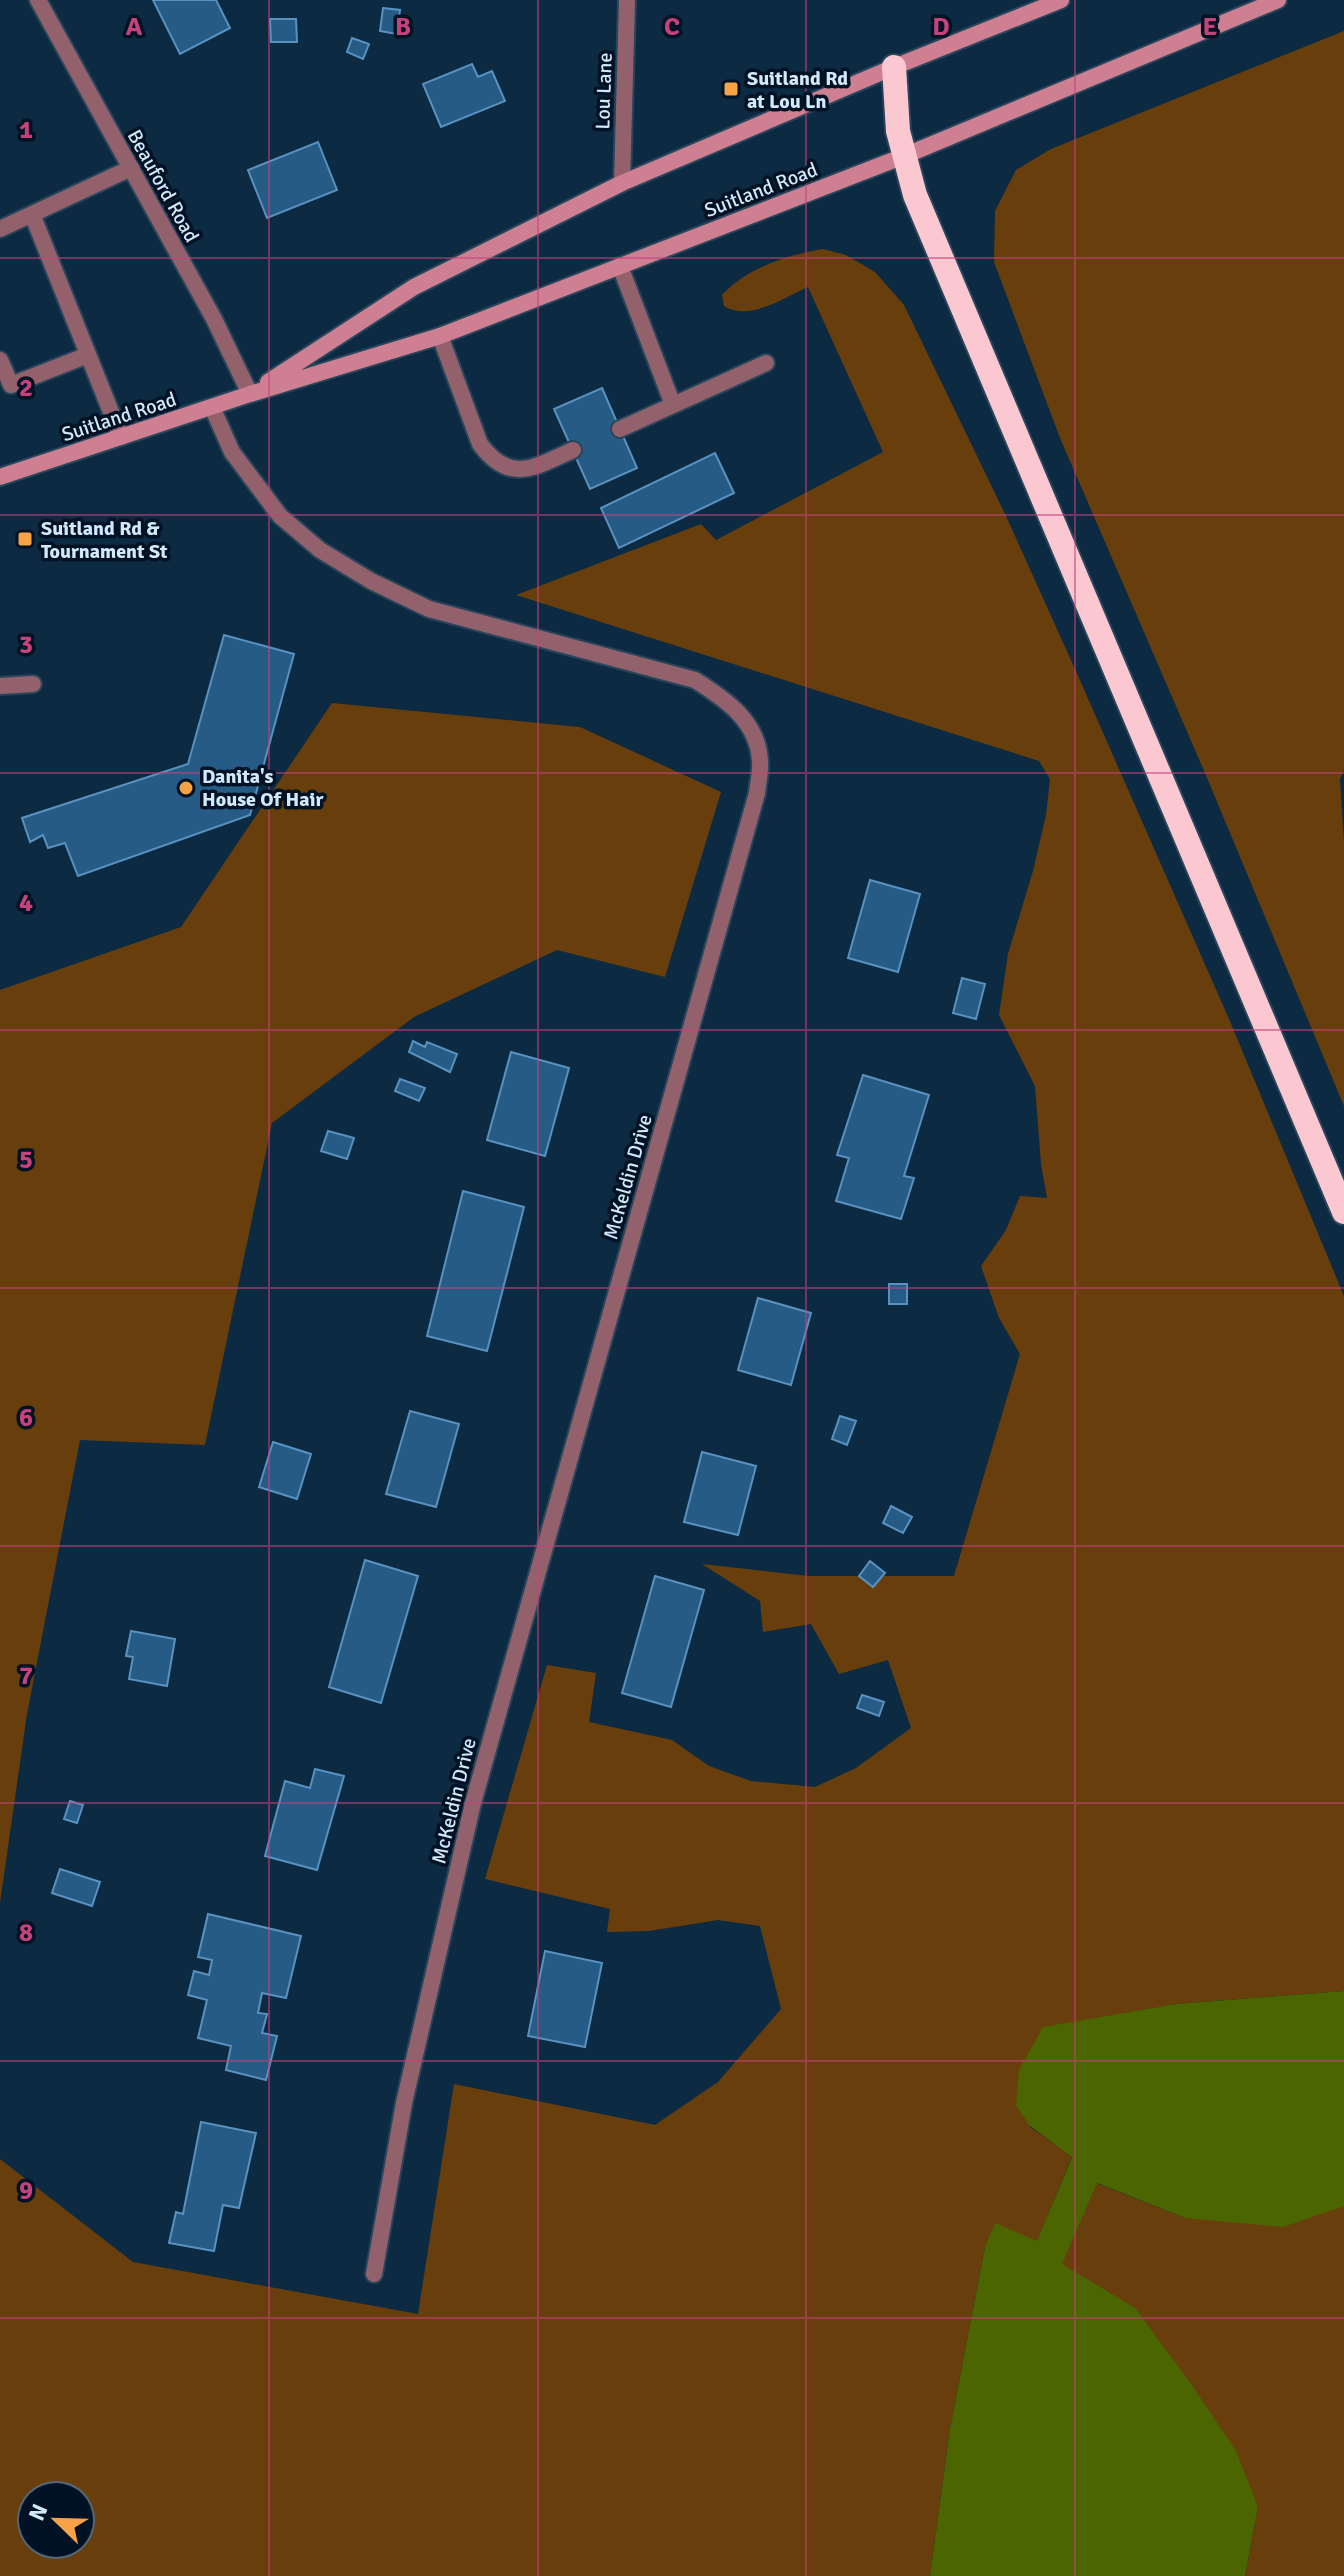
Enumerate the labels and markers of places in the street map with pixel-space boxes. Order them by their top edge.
place label: Suitland Rd at Lou Ln [747,66,848,114]
marker: Suitland Rd at Lou Ln [722,80,740,98]
place label: Suitland Rd & Tournament St [41,516,168,564]
marker: Suitland Rd & Tournament St [16,530,34,548]
place label: Danita's House Of Hair [202,764,324,812]
marker: Danita's House Of Hair [177,779,195,797]

